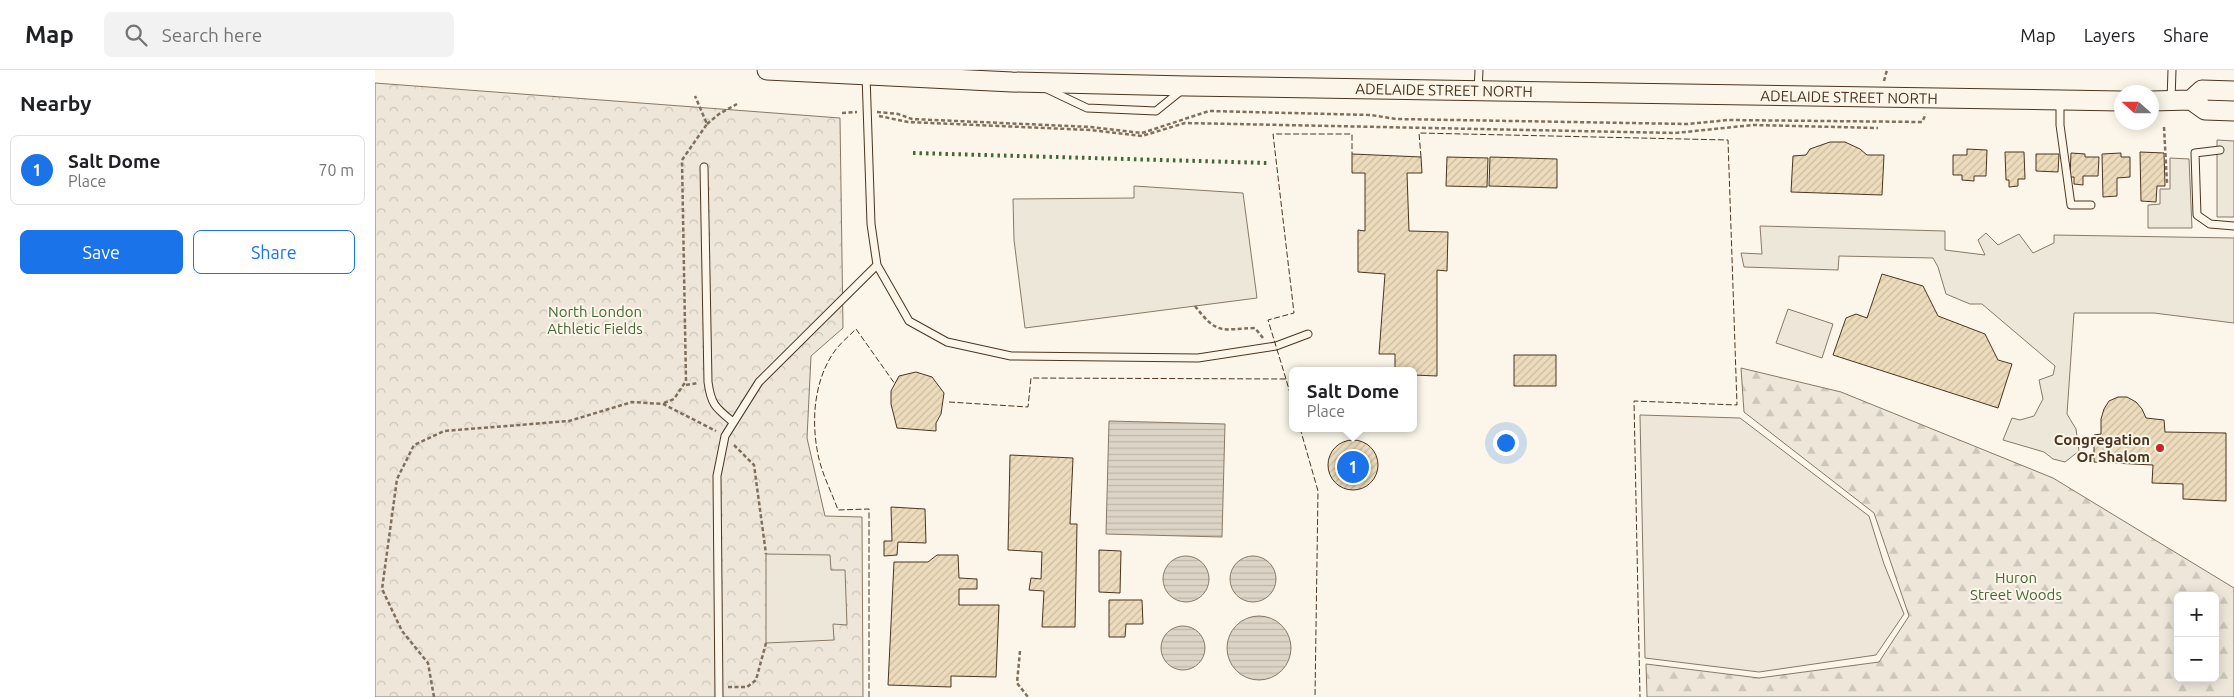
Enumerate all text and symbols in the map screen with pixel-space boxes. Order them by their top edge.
search box [104,12,454,57]
text: Map [25,21,74,48]
icon: search [122,21,150,49]
text: Search here [162,24,262,46]
text: Map [2020,25,2056,45]
text: Layers [2084,25,2135,45]
text: Share [2163,25,2209,45]
street label: ADELAIDE STREET NORTH [1355,80,1533,100]
north arrow [2114,85,2159,130]
street label: ADELAIDE STREET NORTH [1760,87,1938,107]
text: Nearby [20,91,91,115]
text: Salt Dome [68,150,160,172]
text: 1 [32,161,42,179]
text: 70 m [318,161,354,179]
text: Place [68,172,106,190]
button: Save [20,230,183,274]
button: Share [193,230,355,274]
park label: North London Athletic Fields [547,303,643,337]
popup [1289,367,1417,432]
text: Salt Dome [1307,380,1399,402]
text: Place [1307,402,1345,420]
your location [1493,430,1519,456]
place label: Congregation Or Shalom [2054,431,2150,465]
marker: Congregation Or Shalom [2154,442,2166,454]
pin: 1 [1337,448,1369,486]
park label: Huron Street Woods [1970,569,2062,603]
map controls [2174,592,2219,682]
button: + [2174,592,2219,637]
button: − [2174,637,2219,682]

